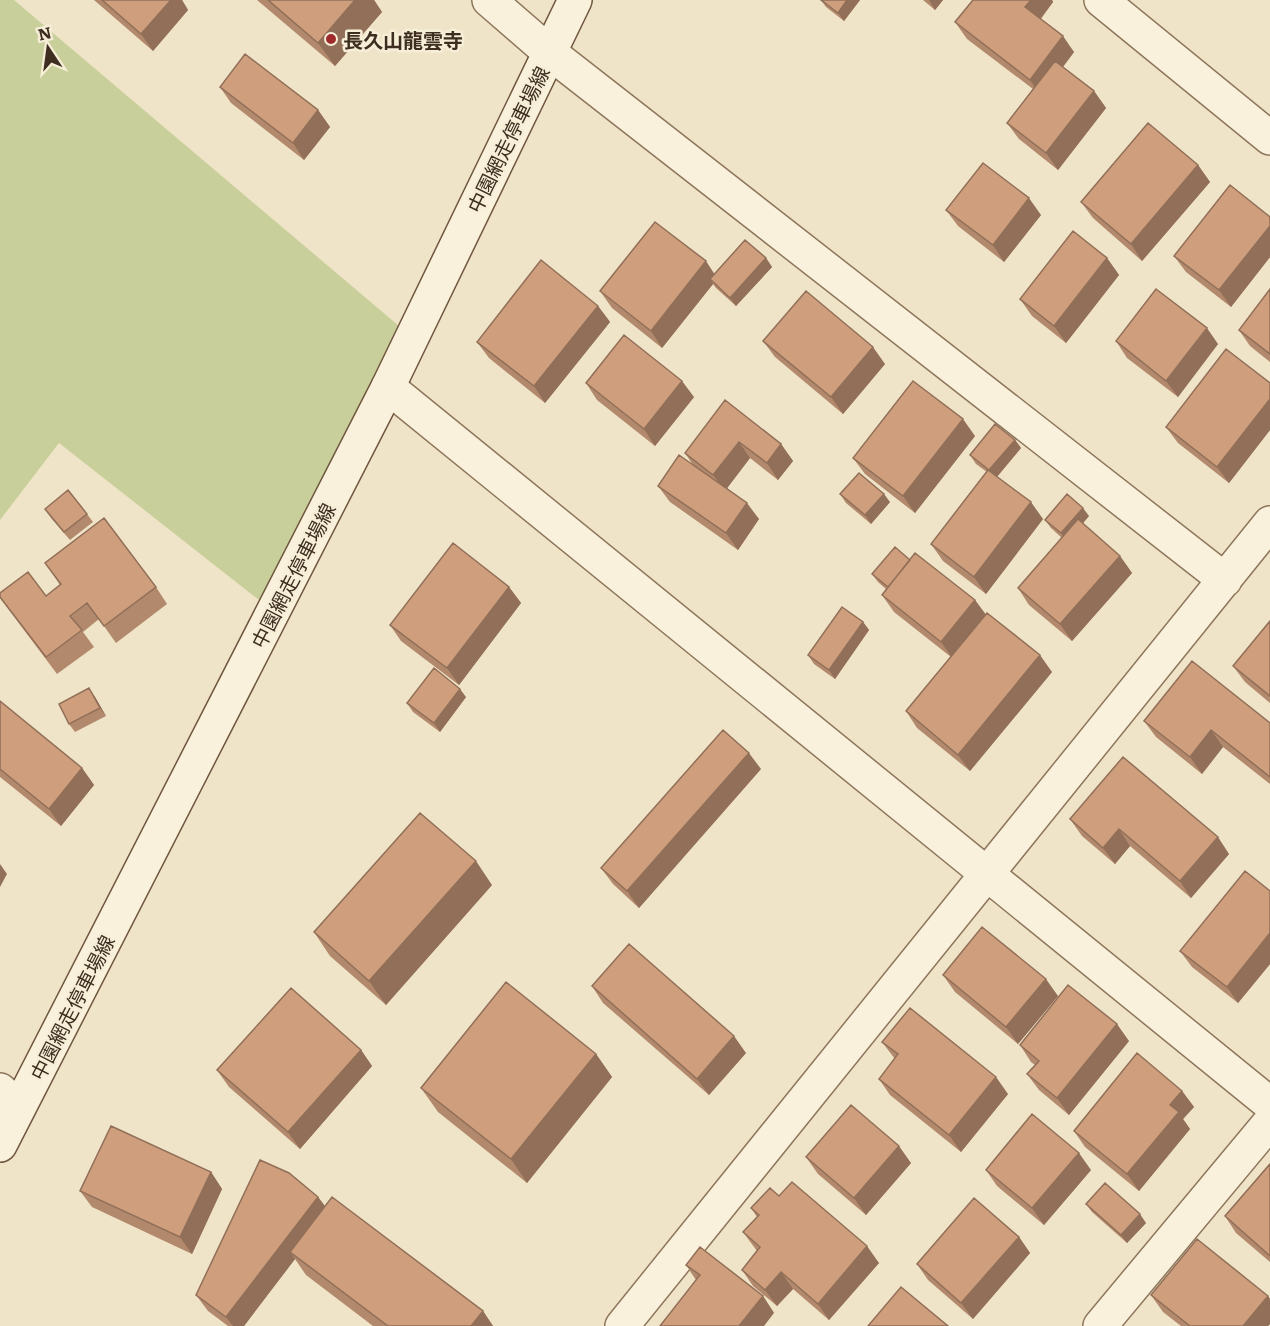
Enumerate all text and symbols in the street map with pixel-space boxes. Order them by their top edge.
north arrow [18,18,78,78]
text: N [35,19,54,46]
place label: 長久山龍雲寺 [343,24,463,54]
marker: 長久山龍雲寺 [324,32,338,46]
street label: 中園網走停車場線 [458,61,556,217]
street label: 中園網走停車場線 [242,497,342,653]
street label: 中園網走停車場線 [21,929,121,1085]

